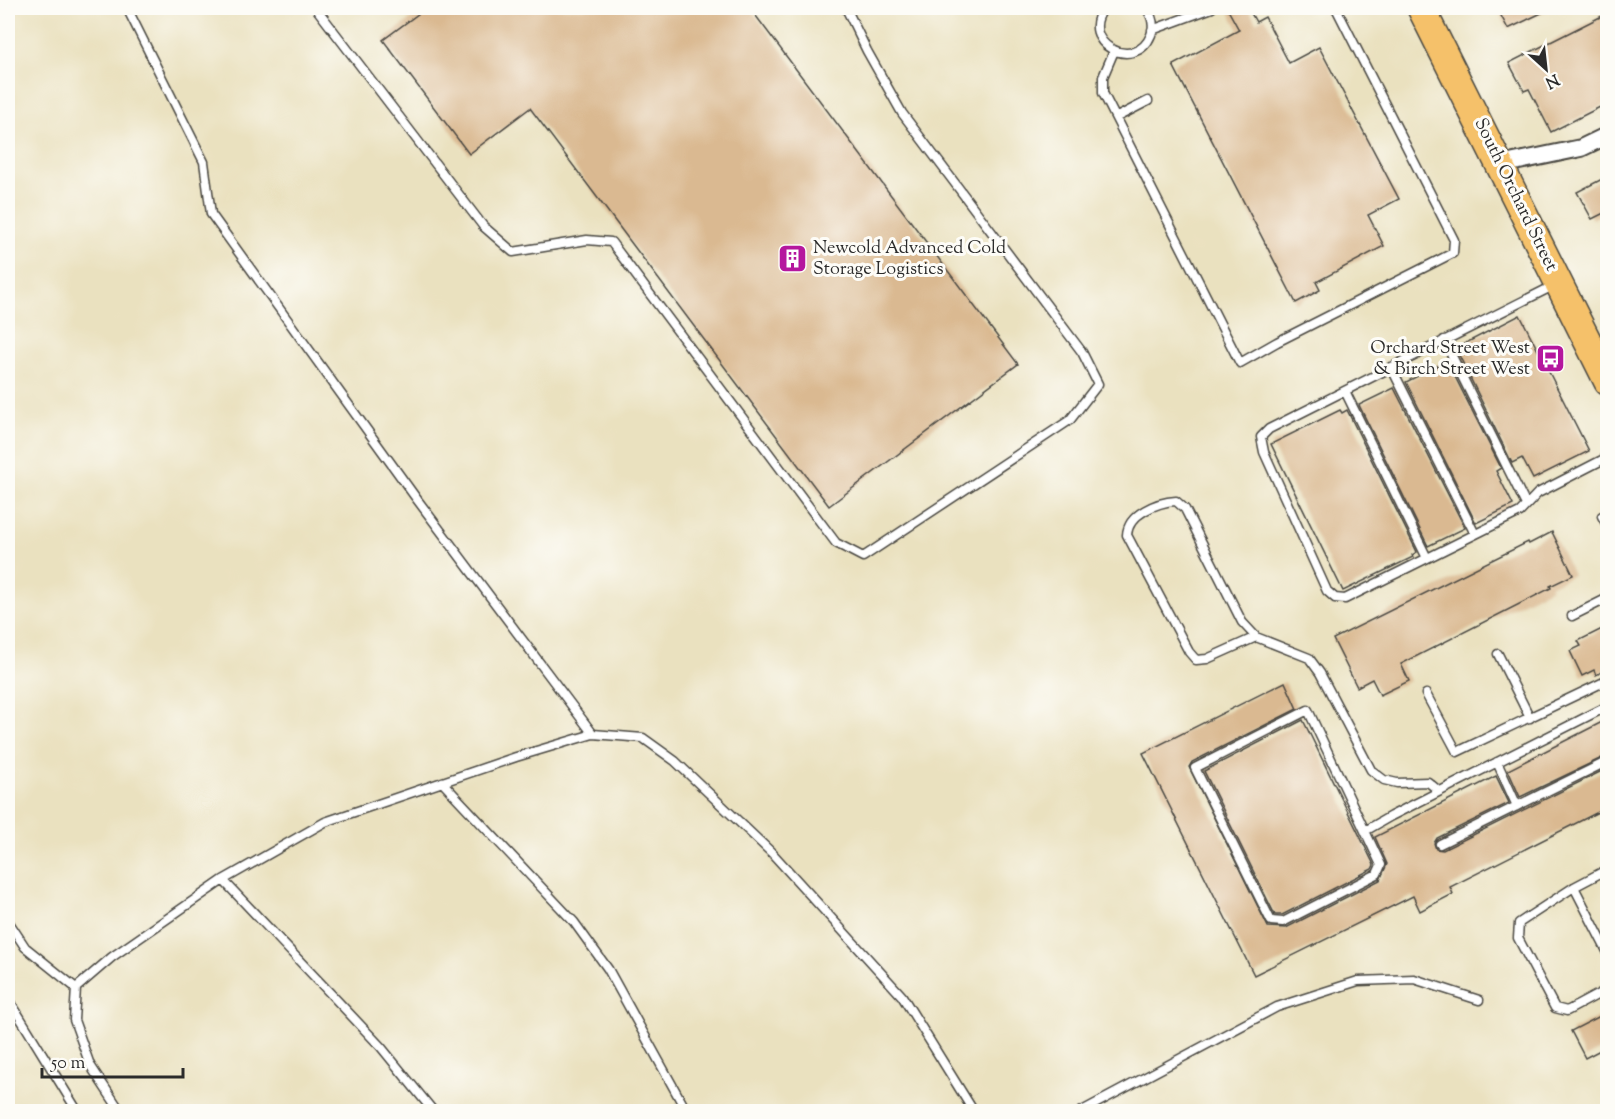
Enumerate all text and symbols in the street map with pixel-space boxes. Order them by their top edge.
north arrow [1516,39,1576,99]
text: N [1541,67,1563,93]
street label: South Orchard Street [1467,114,1563,276]
place label: Newcold Advanced Cold Storage Logistics [813,236,1006,283]
building icon: Newcold Advanced Cold Storage Logistics [776,243,808,275]
place label: Orchard Street West & Birch Street West [1370,336,1530,383]
bus stop icon: Orchard Street West & Birch Street West [1535,343,1567,375]
scale bar [42,1041,183,1079]
text: 50 m [50,1051,86,1077]

